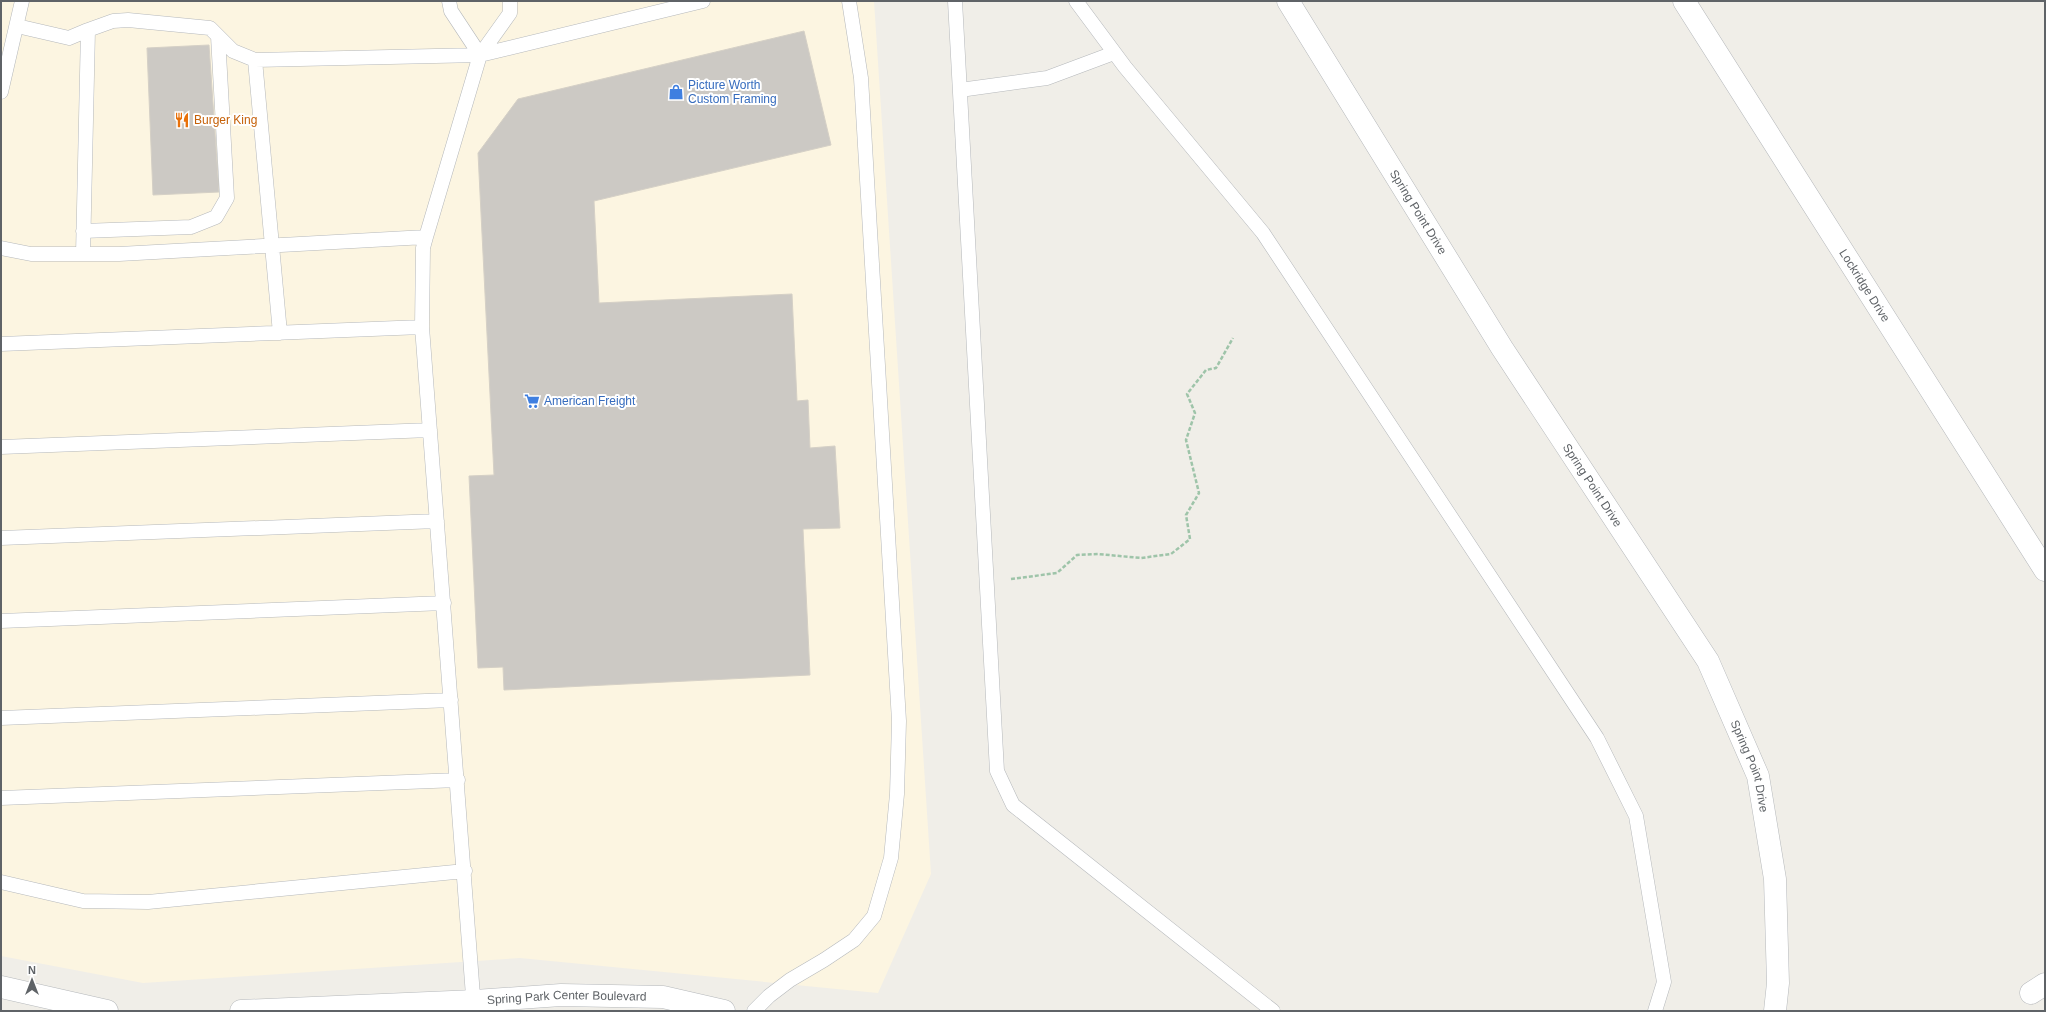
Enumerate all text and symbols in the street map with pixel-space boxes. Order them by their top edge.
place label: Picture Worth Custom Framing [688,78,777,106]
shop icon: Picture Worth Custom Framing [667,83,685,101]
restaurant icon: Burger King [173,111,191,129]
place label: Burger King [194,113,257,127]
street label: Spring Point Drive [1387,167,1450,257]
street label: Lockridge Drive [1836,247,1893,325]
supermarket icon: American Freight [523,392,541,410]
place label: American Freight [544,394,636,408]
street label: Spring Point Drive [1560,441,1625,530]
street label: Spring Point Drive [1728,718,1771,814]
north arrow [12,960,52,1000]
text: N [28,964,36,976]
street label: Spring Park Center Boulevard [486,988,647,1007]

